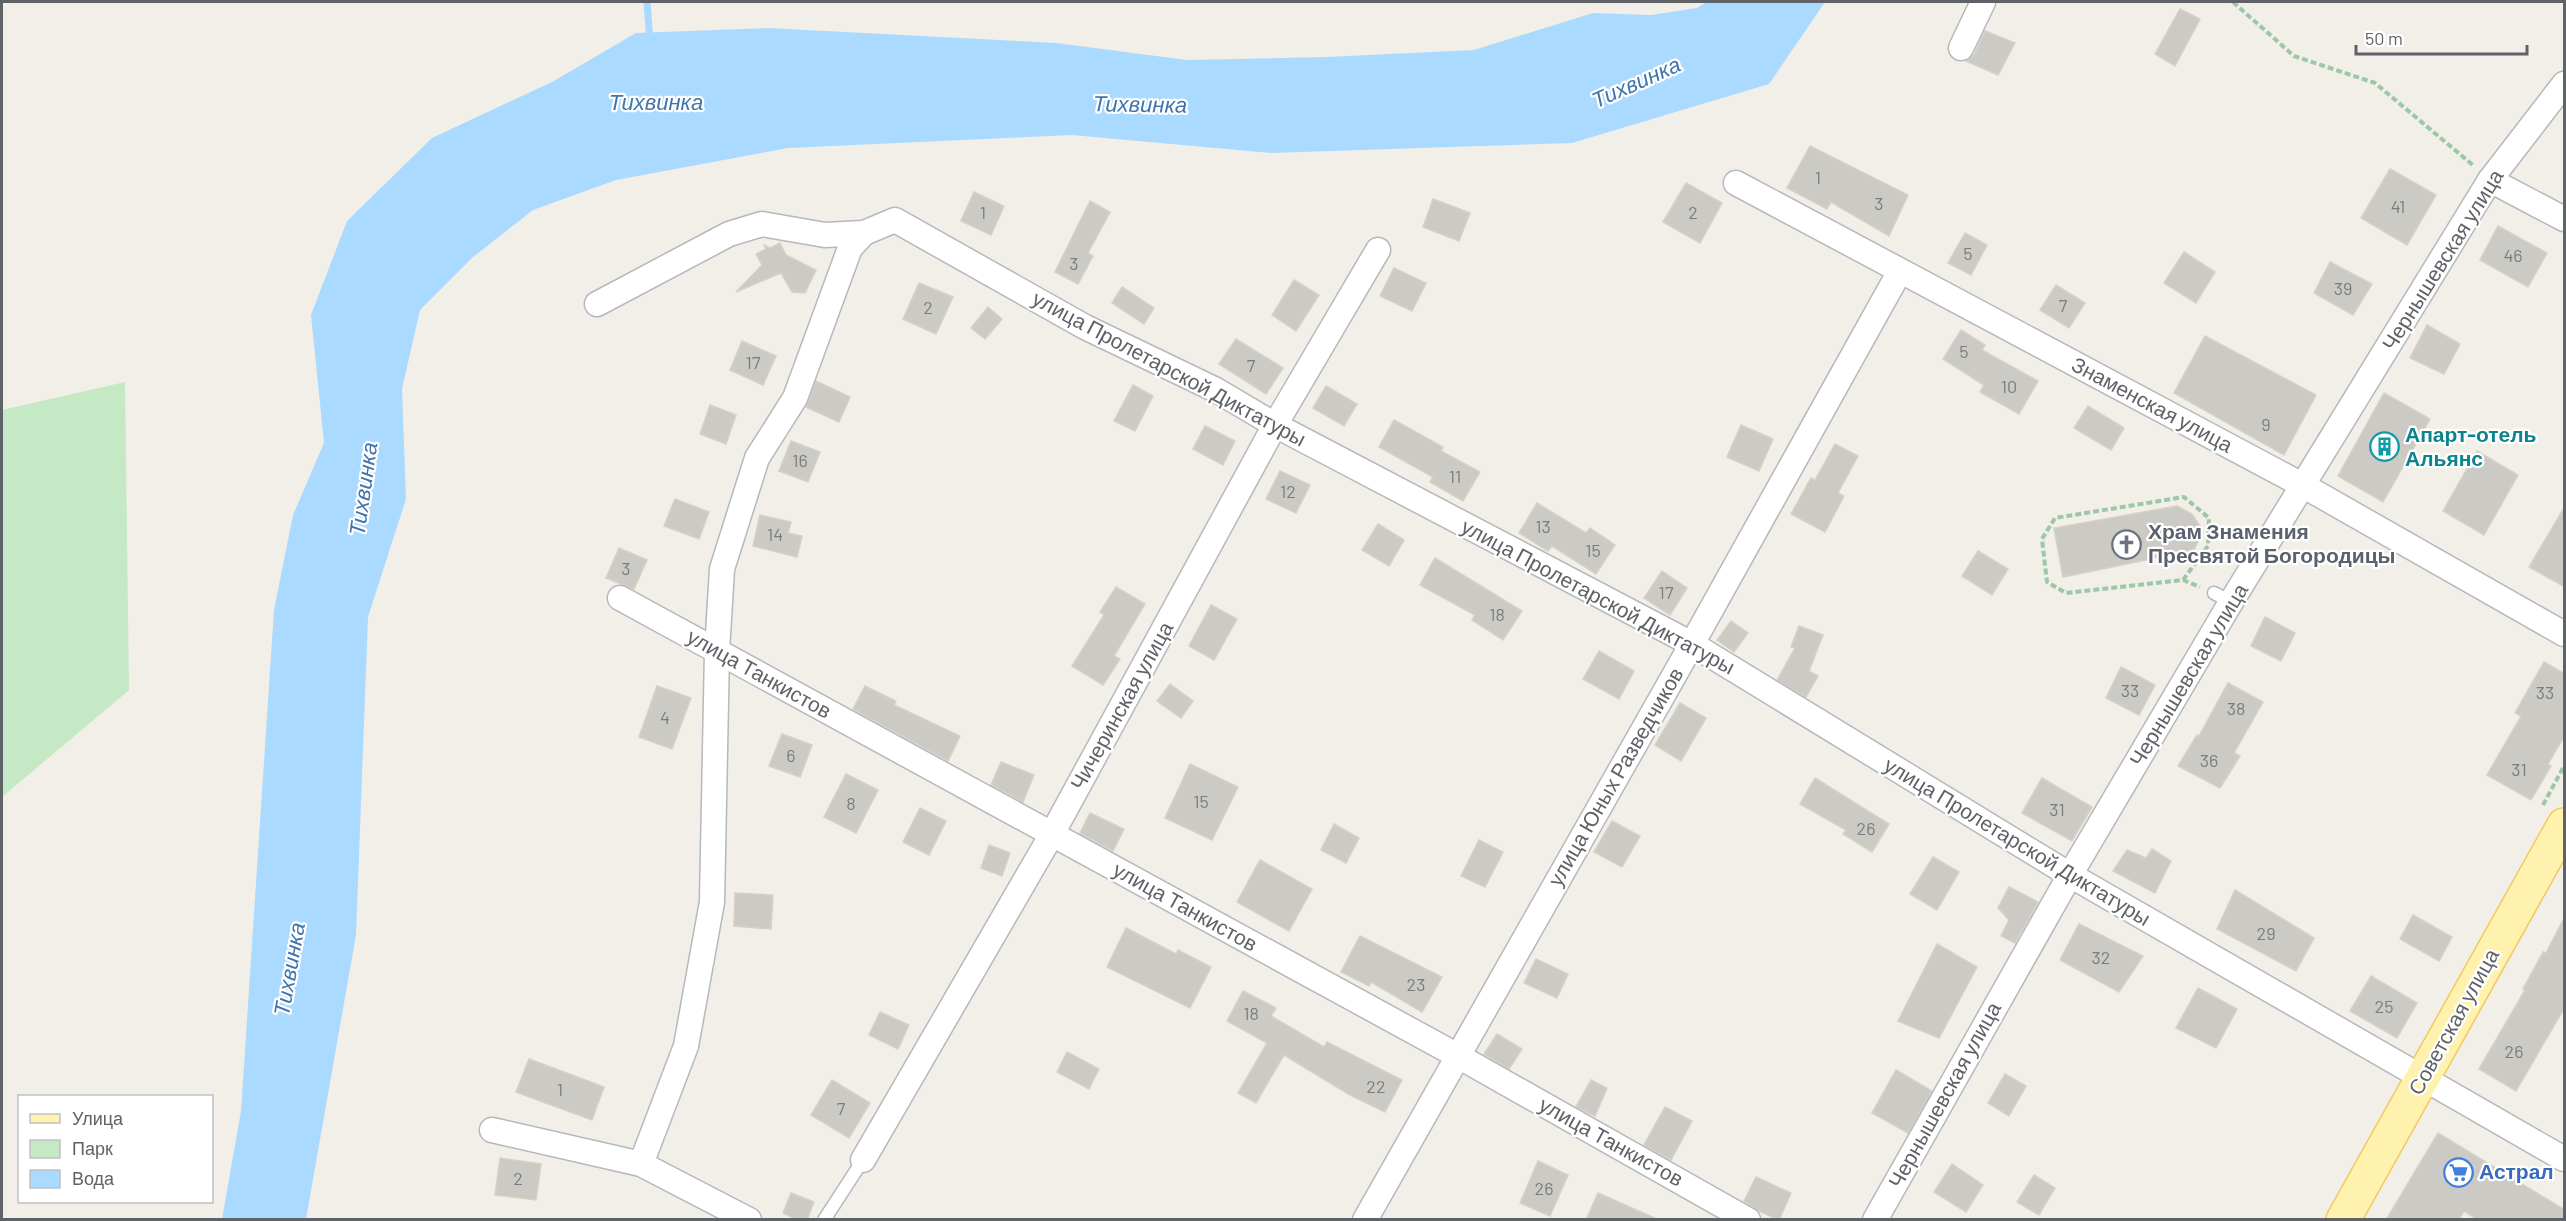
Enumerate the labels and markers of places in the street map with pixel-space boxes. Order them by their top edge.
place label: Апарт-отель Альянс [2405,421,2537,470]
building icon: Апарт-отель Альянс [2368,431,2400,463]
place label: Храм Знамения Пресвятой Богородицы [2148,518,2396,567]
church icon: Храм Знамения Пресвятой Богородицы [2111,528,2143,560]
supermarket icon: Астрал [2442,1156,2474,1188]
place label: Астрал [2479,1158,2554,1183]

